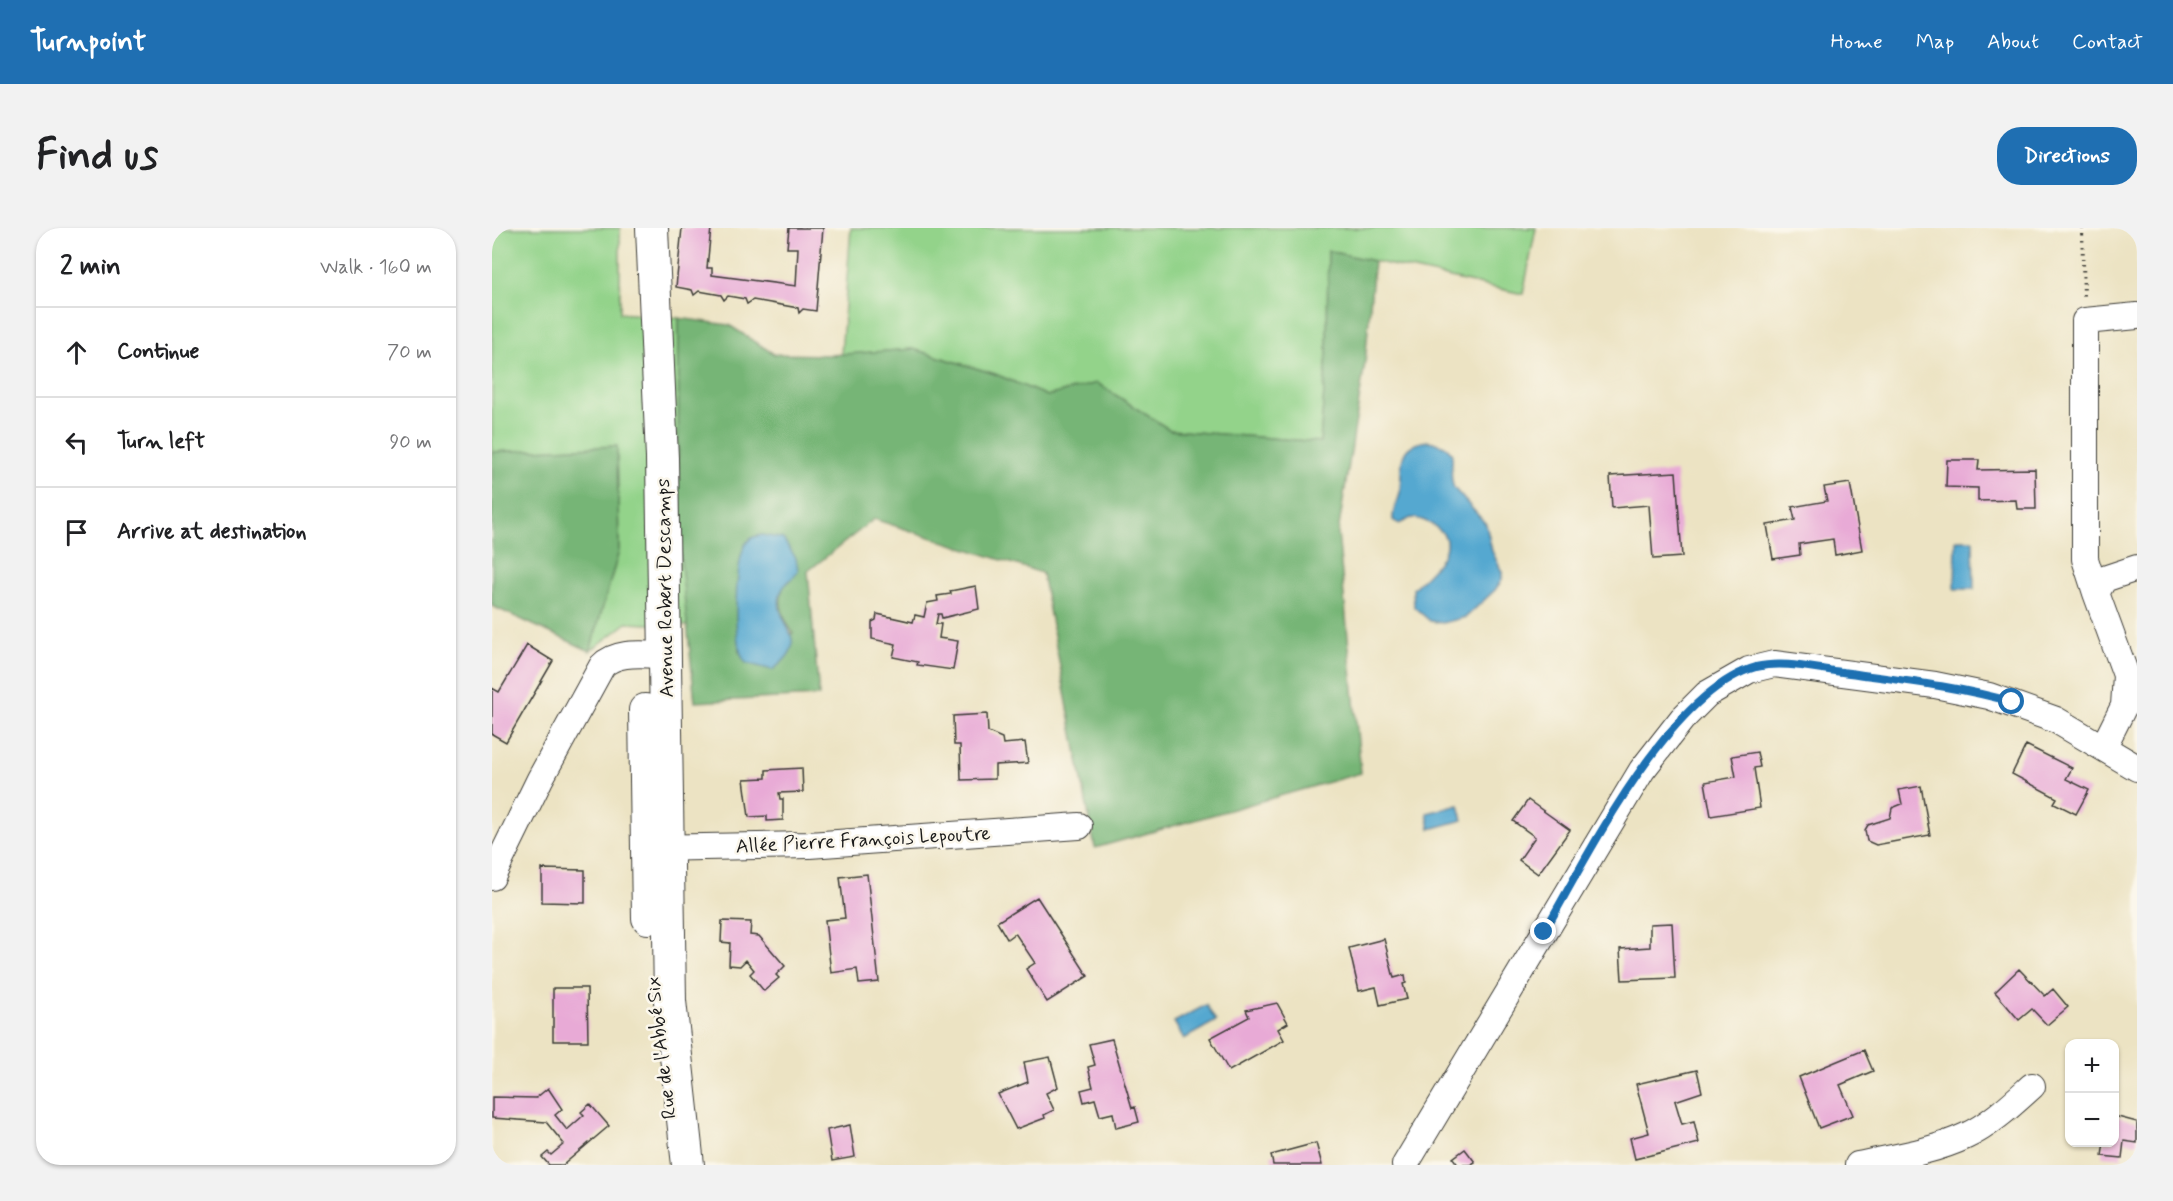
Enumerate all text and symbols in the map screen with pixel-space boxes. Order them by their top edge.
text: Turnpoint [30,24,146,61]
text: Home [1831,28,1883,56]
text: Map [1916,28,1954,56]
text: About [1987,28,2039,56]
text: Contact [2072,28,2143,56]
button: Directions [1997,127,2137,185]
text: Find us [36,129,158,184]
text: 2 min [60,250,121,284]
text: Walk · 160 m [320,254,432,281]
icon: ahead [60,336,93,369]
text: Continue [117,338,199,366]
text: 70 m [387,339,432,366]
icon: left [60,426,93,459]
text: Turn left [117,428,205,456]
text: 90 m [389,429,432,456]
street label: Avenue Robert Descamps [650,478,681,698]
icon: arrive [60,516,93,549]
text: Arrive at destination [117,518,307,546]
route start [1998,688,2024,714]
street label: Allée Pierre François Lepoutre [735,820,991,861]
route end [1530,918,1556,944]
street label: Rue de l'Abbé Six [639,975,684,1120]
map controls [2065,1039,2119,1147]
button: + [2065,1039,2119,1093]
button: − [2065,1093,2119,1147]

